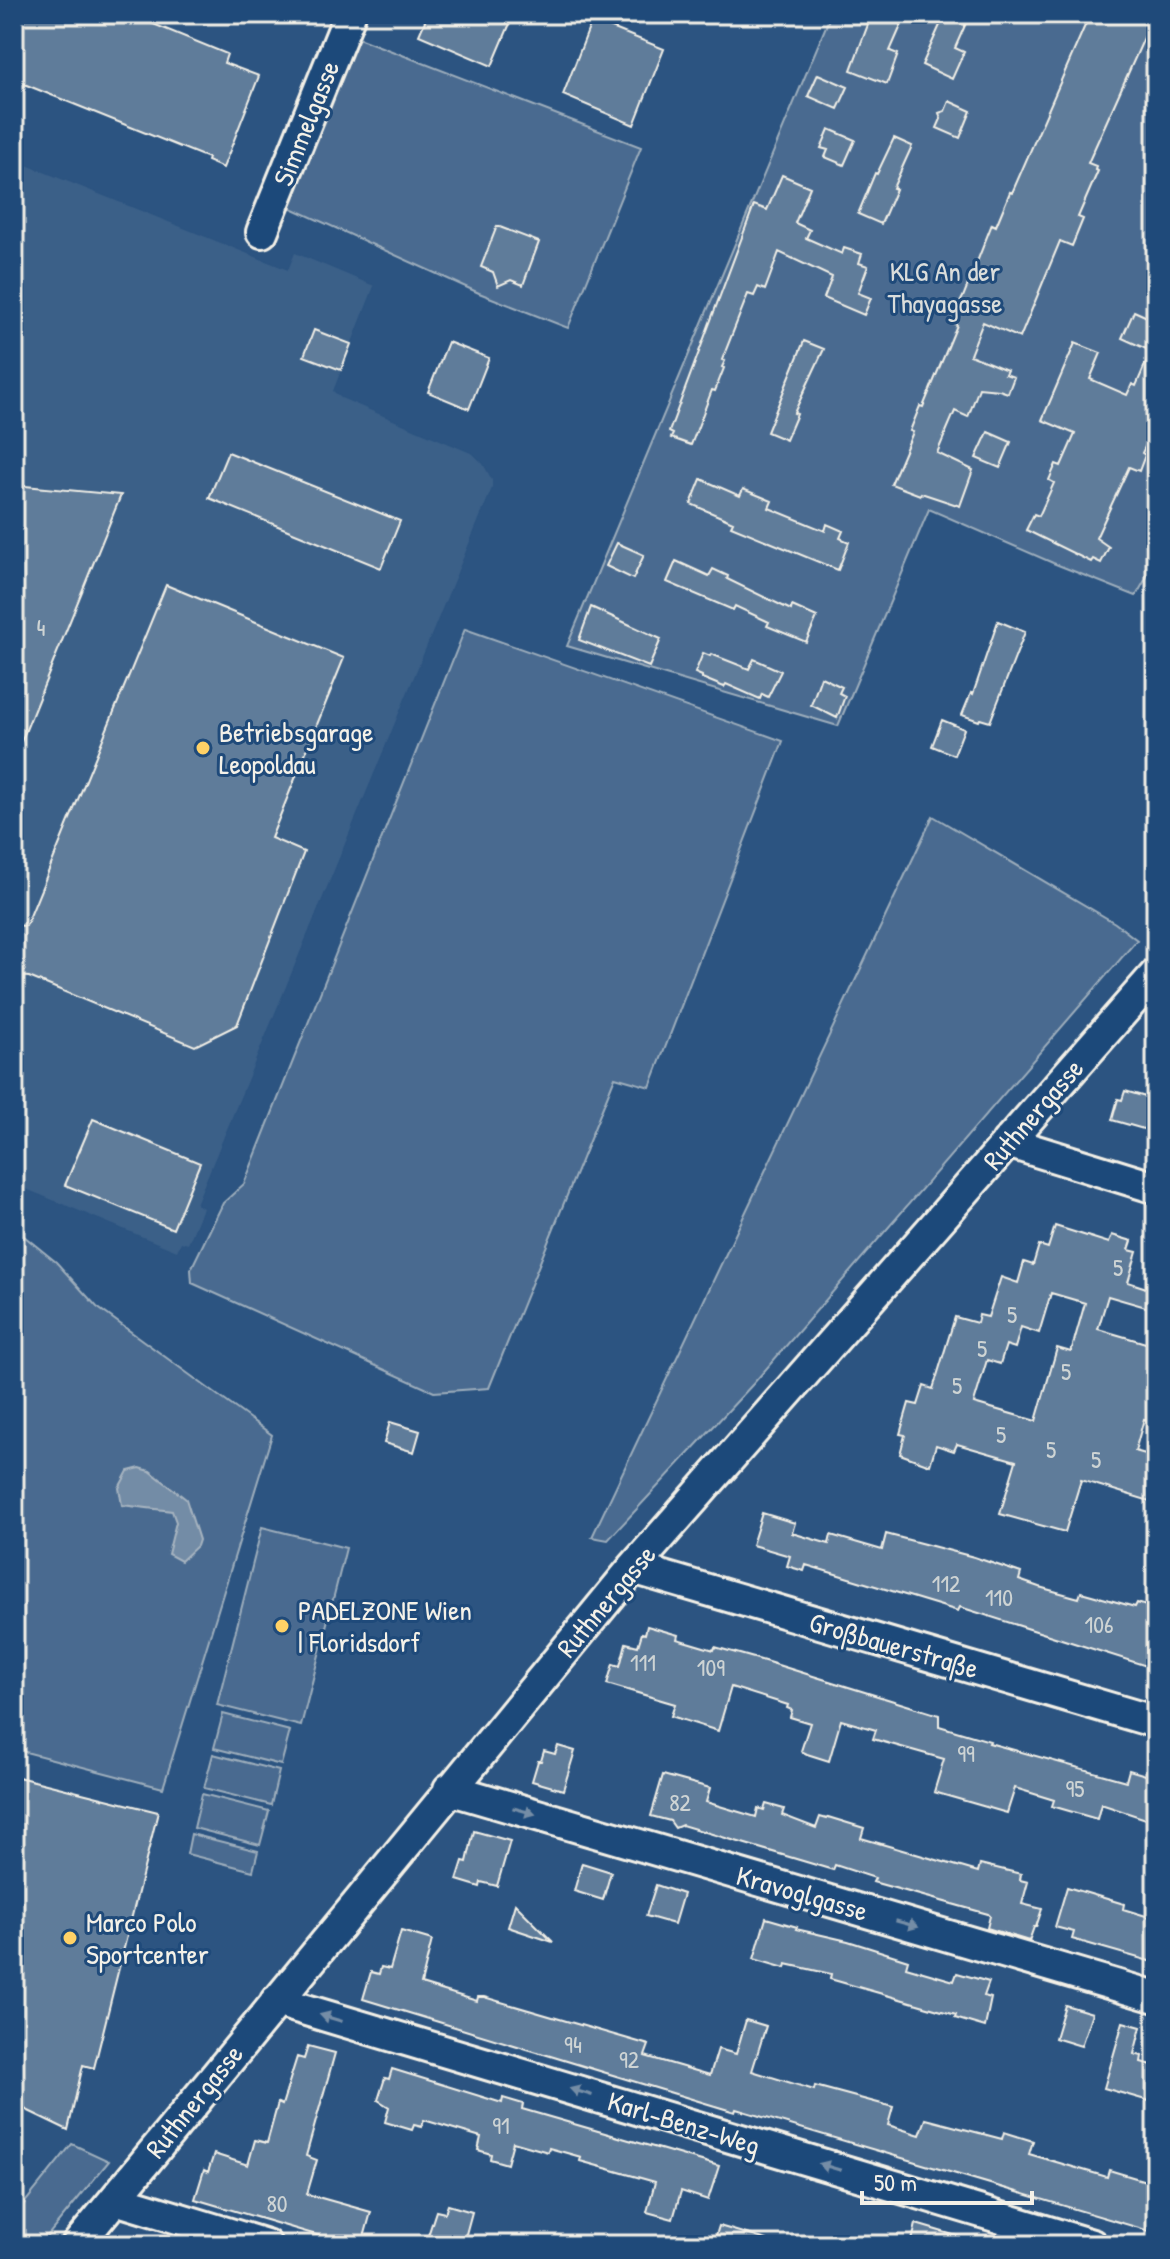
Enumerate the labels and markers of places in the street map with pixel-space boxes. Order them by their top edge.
place label: Betriebsgarage Leopoldau [219,713,373,783]
marker: Betriebsgarage Leopoldau [194,739,212,757]
place label: PADELZONE Wien | Floridsdorf [298,1591,472,1661]
marker: PADELZONE Wien | Floridsdorf [273,1617,291,1635]
place label: Marco Polo Sportcenter [86,1903,209,1973]
marker: Marco Polo Sportcenter [61,1929,79,1947]

